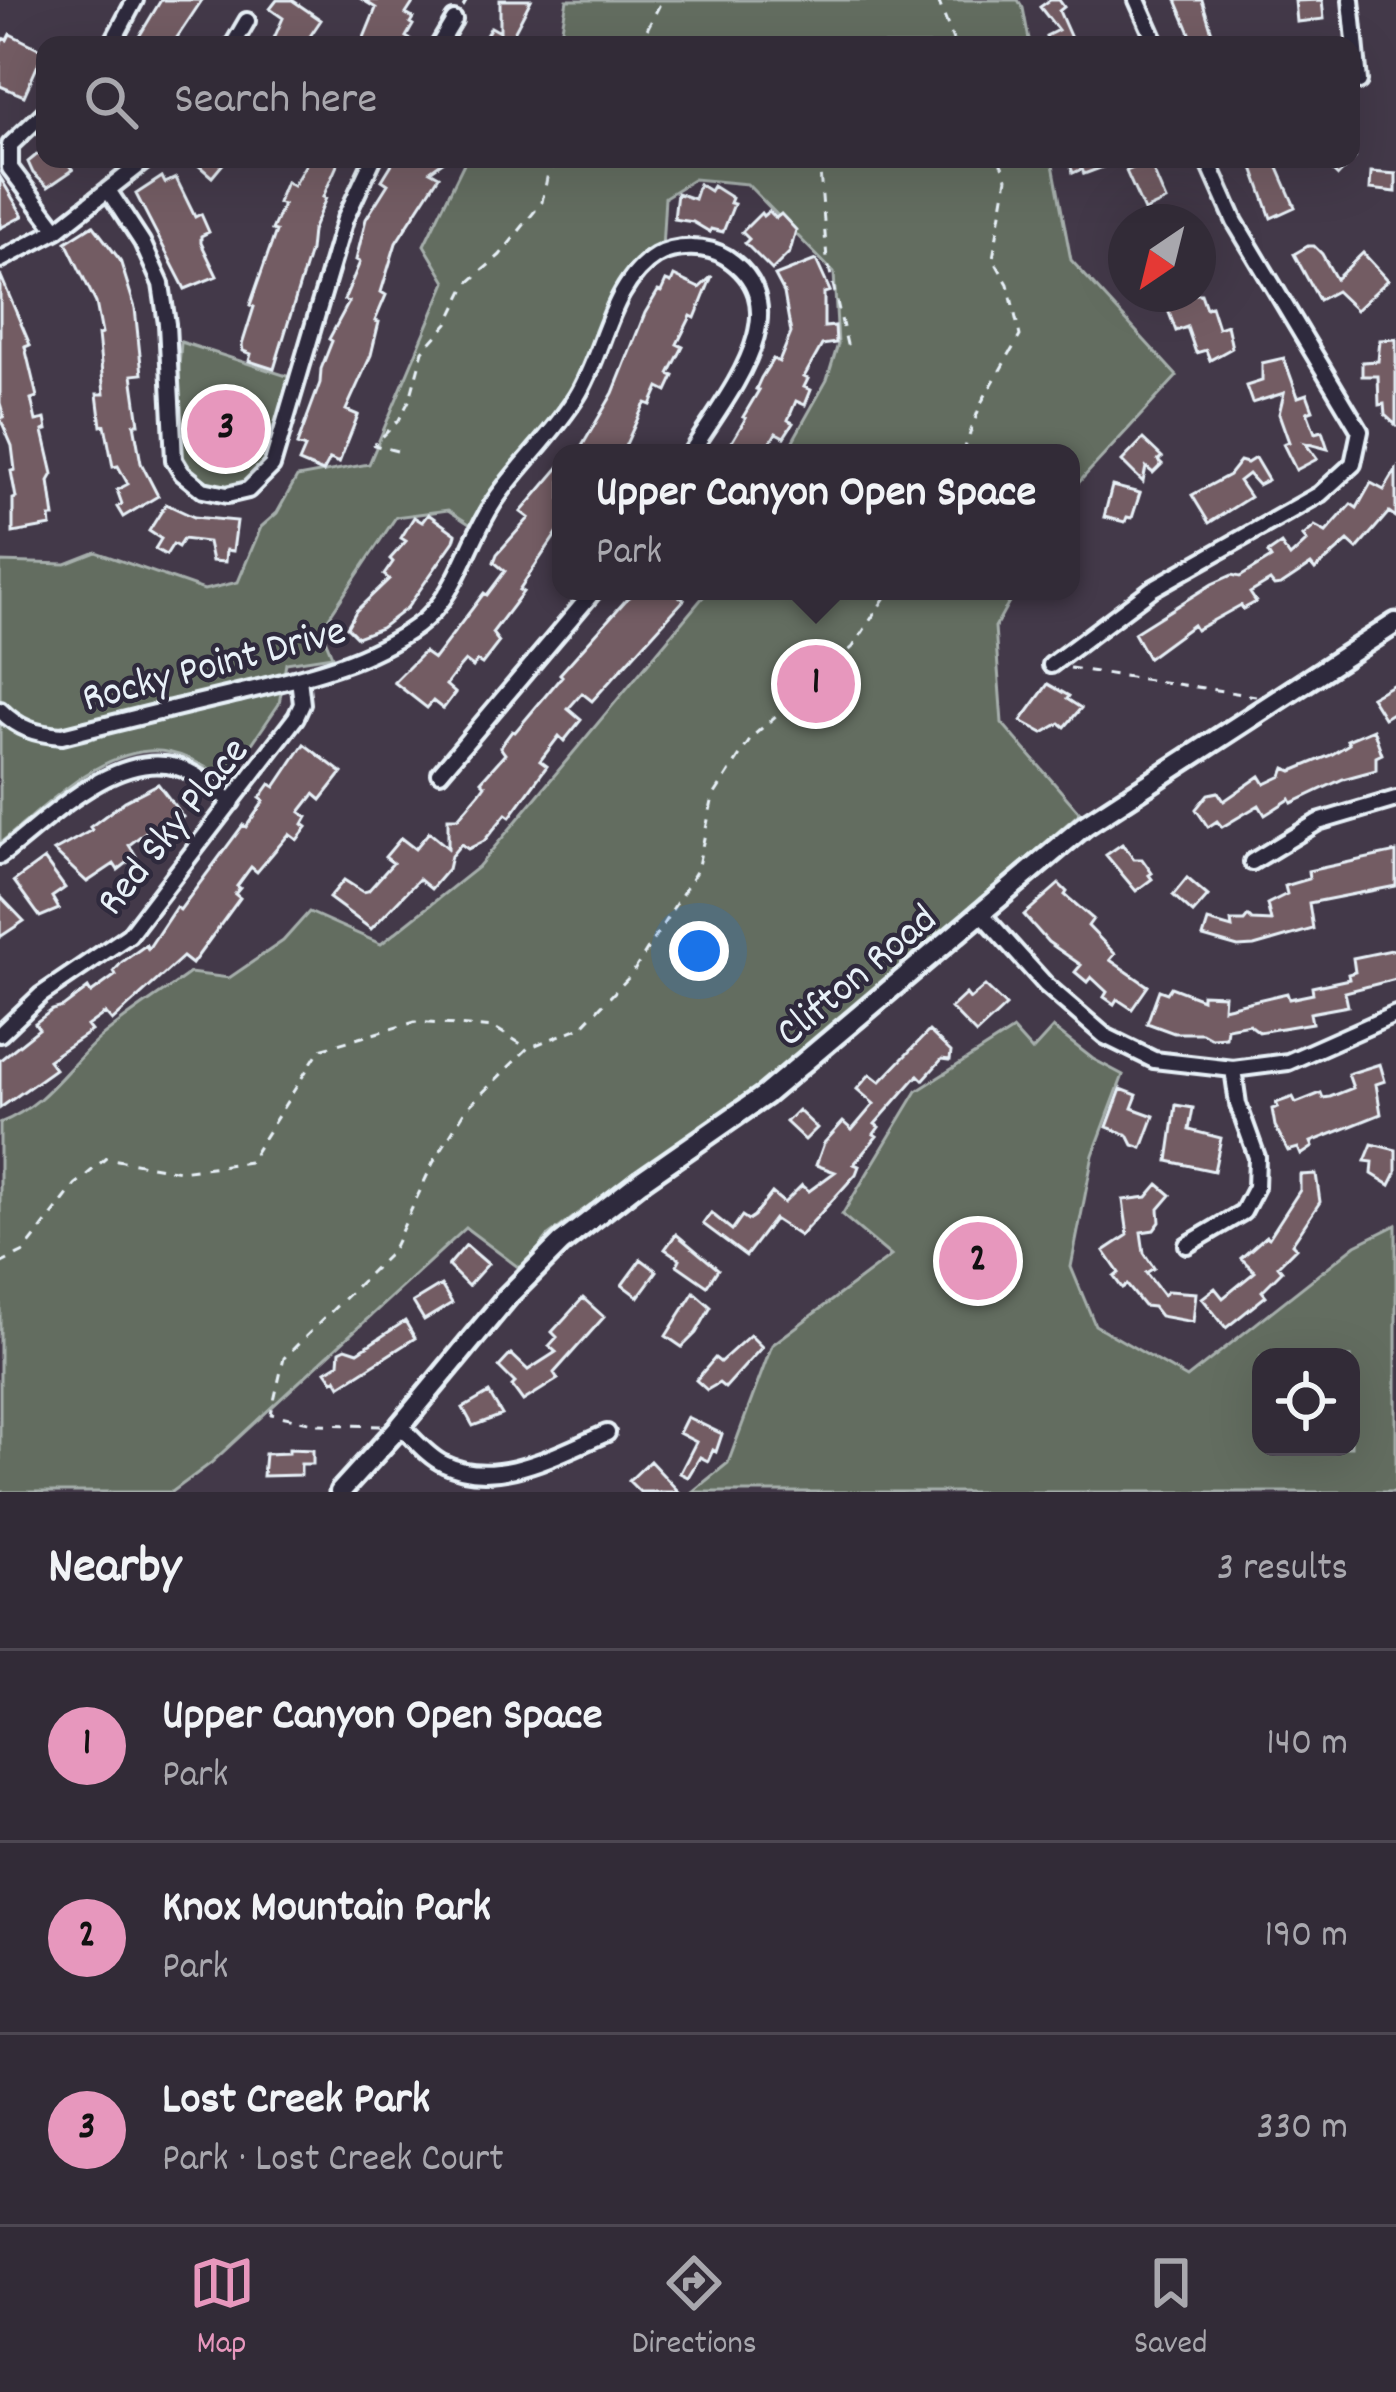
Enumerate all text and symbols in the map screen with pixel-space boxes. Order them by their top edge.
search box [36,36,1360,168]
icon: search [78,69,144,135]
text: Search here [174,70,377,134]
north arrow [1108,204,1216,312]
pin: 3 [187,384,265,474]
popup [552,444,1080,600]
text: Upper Canyon Open Space [596,463,1036,527]
text: Park [596,527,662,582]
street label: Rocky Point Drive [76,604,353,732]
pin: 1 [777,639,855,729]
street label: Red Sky Place [85,726,266,931]
street label: Clifton Road [765,893,952,1064]
your location [669,921,729,981]
pin: 2 [939,1216,1017,1306]
map controls [1252,1348,1360,1456]
button: locate [1252,1348,1360,1456]
text: Nearby [48,1534,181,1606]
text: 3 results [1217,1543,1348,1598]
text: Upper Canyon Open Space [162,1686,603,1750]
text: 1 [83,1718,91,1773]
text: 140 m [1266,1718,1348,1773]
text: Park [162,1750,228,1805]
text: Knox Mountain Park [162,1878,491,1942]
text: 2 [78,1910,96,1965]
text: 190 m [1265,1910,1348,1965]
text: Park [162,1942,228,1997]
text: Lost Creek Park [162,2070,430,2134]
text: 3 [78,2102,96,2157]
text: 330 m [1256,2102,1348,2157]
text: Park · Lost Creek Court [162,2134,504,2189]
tab: Map [189,2250,255,2369]
tab: Directions [632,2250,757,2369]
tab: Saved [1134,2250,1207,2369]

